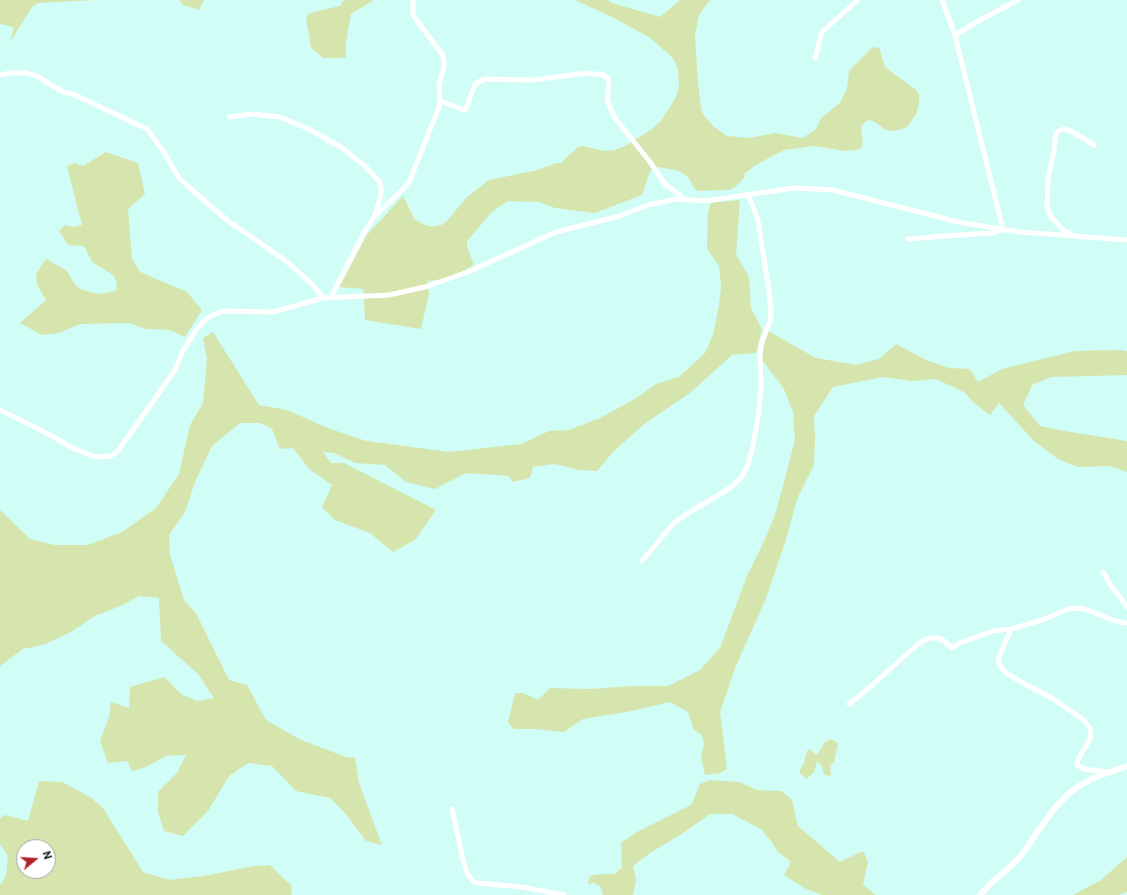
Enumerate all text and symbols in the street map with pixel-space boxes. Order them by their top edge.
north arrow [16,839,56,879]
text: N [40,850,54,861]

